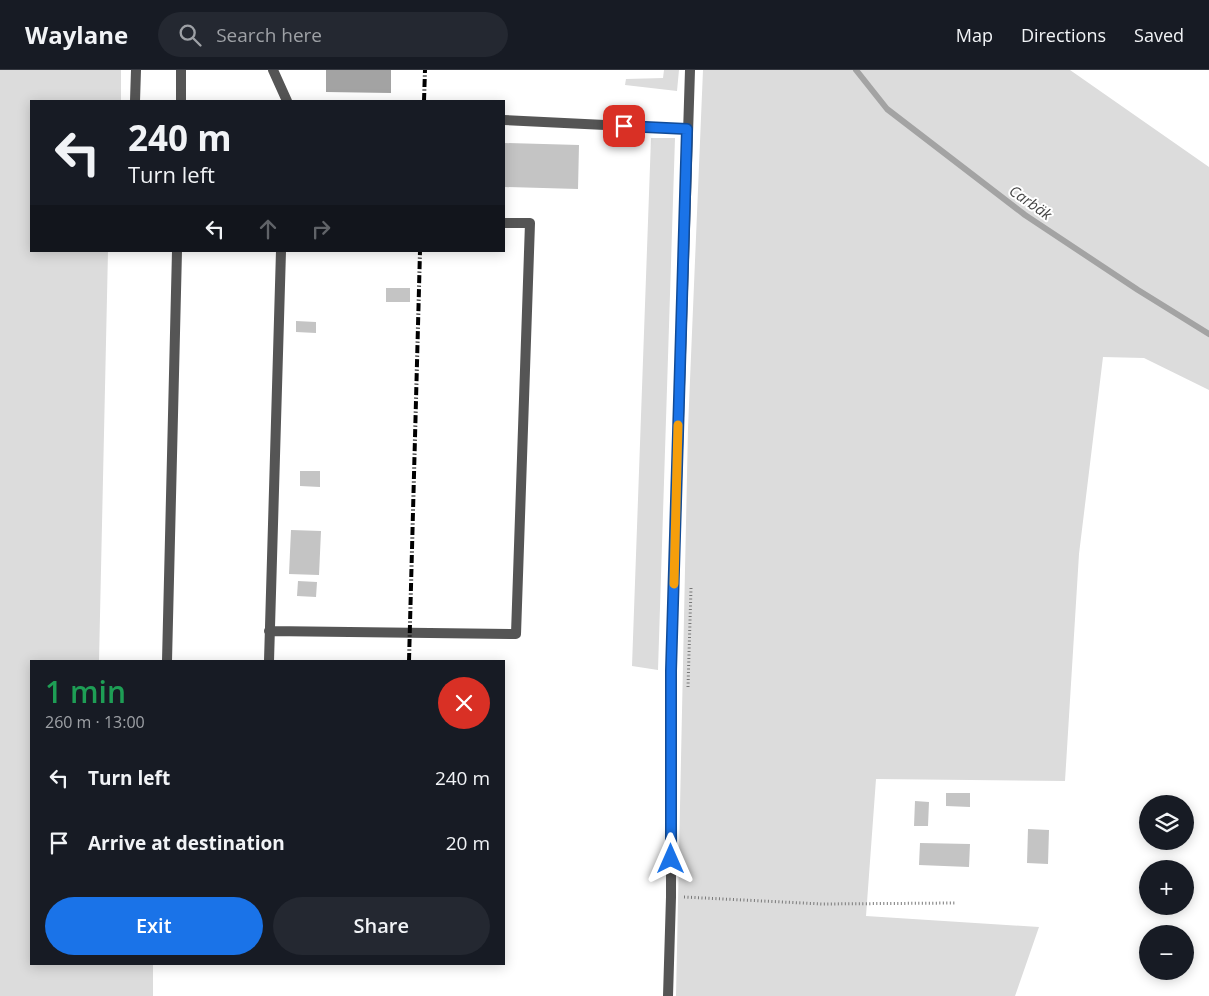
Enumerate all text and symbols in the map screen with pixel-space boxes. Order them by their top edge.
search box [158,12,508,57]
text: Waylane [25,18,128,51]
icon: search [176,21,204,49]
text: Search here [216,22,322,48]
text: Map [956,23,993,47]
text: Directions [1021,23,1106,47]
text: Saved [1134,23,1184,47]
pin [603,105,645,147]
icon: arrive [610,112,638,140]
text: 240 m [128,114,232,161]
icon: left [45,120,110,185]
text: Turn left [128,159,215,189]
water label: Carbäk [1006,180,1057,224]
icon: left [201,215,229,243]
icon: ahead [254,215,282,243]
icon: right [307,215,335,243]
text: 1 min [45,671,126,712]
button: close [438,677,490,729]
text: 260 m · 13:00 [45,711,145,733]
icon: left [45,764,73,792]
text: Turn left [88,765,170,791]
text: 240 m [435,765,490,791]
map controls [1139,795,1194,980]
button: layers [1139,795,1194,850]
icon: arrive [45,829,73,857]
text: Arrive at destination [88,830,285,856]
text: 20 m [446,830,490,856]
position arrow [644,832,696,884]
button: + [1139,860,1194,915]
button: Exit [45,897,263,955]
button: Share [273,897,490,955]
button: − [1139,925,1194,980]

